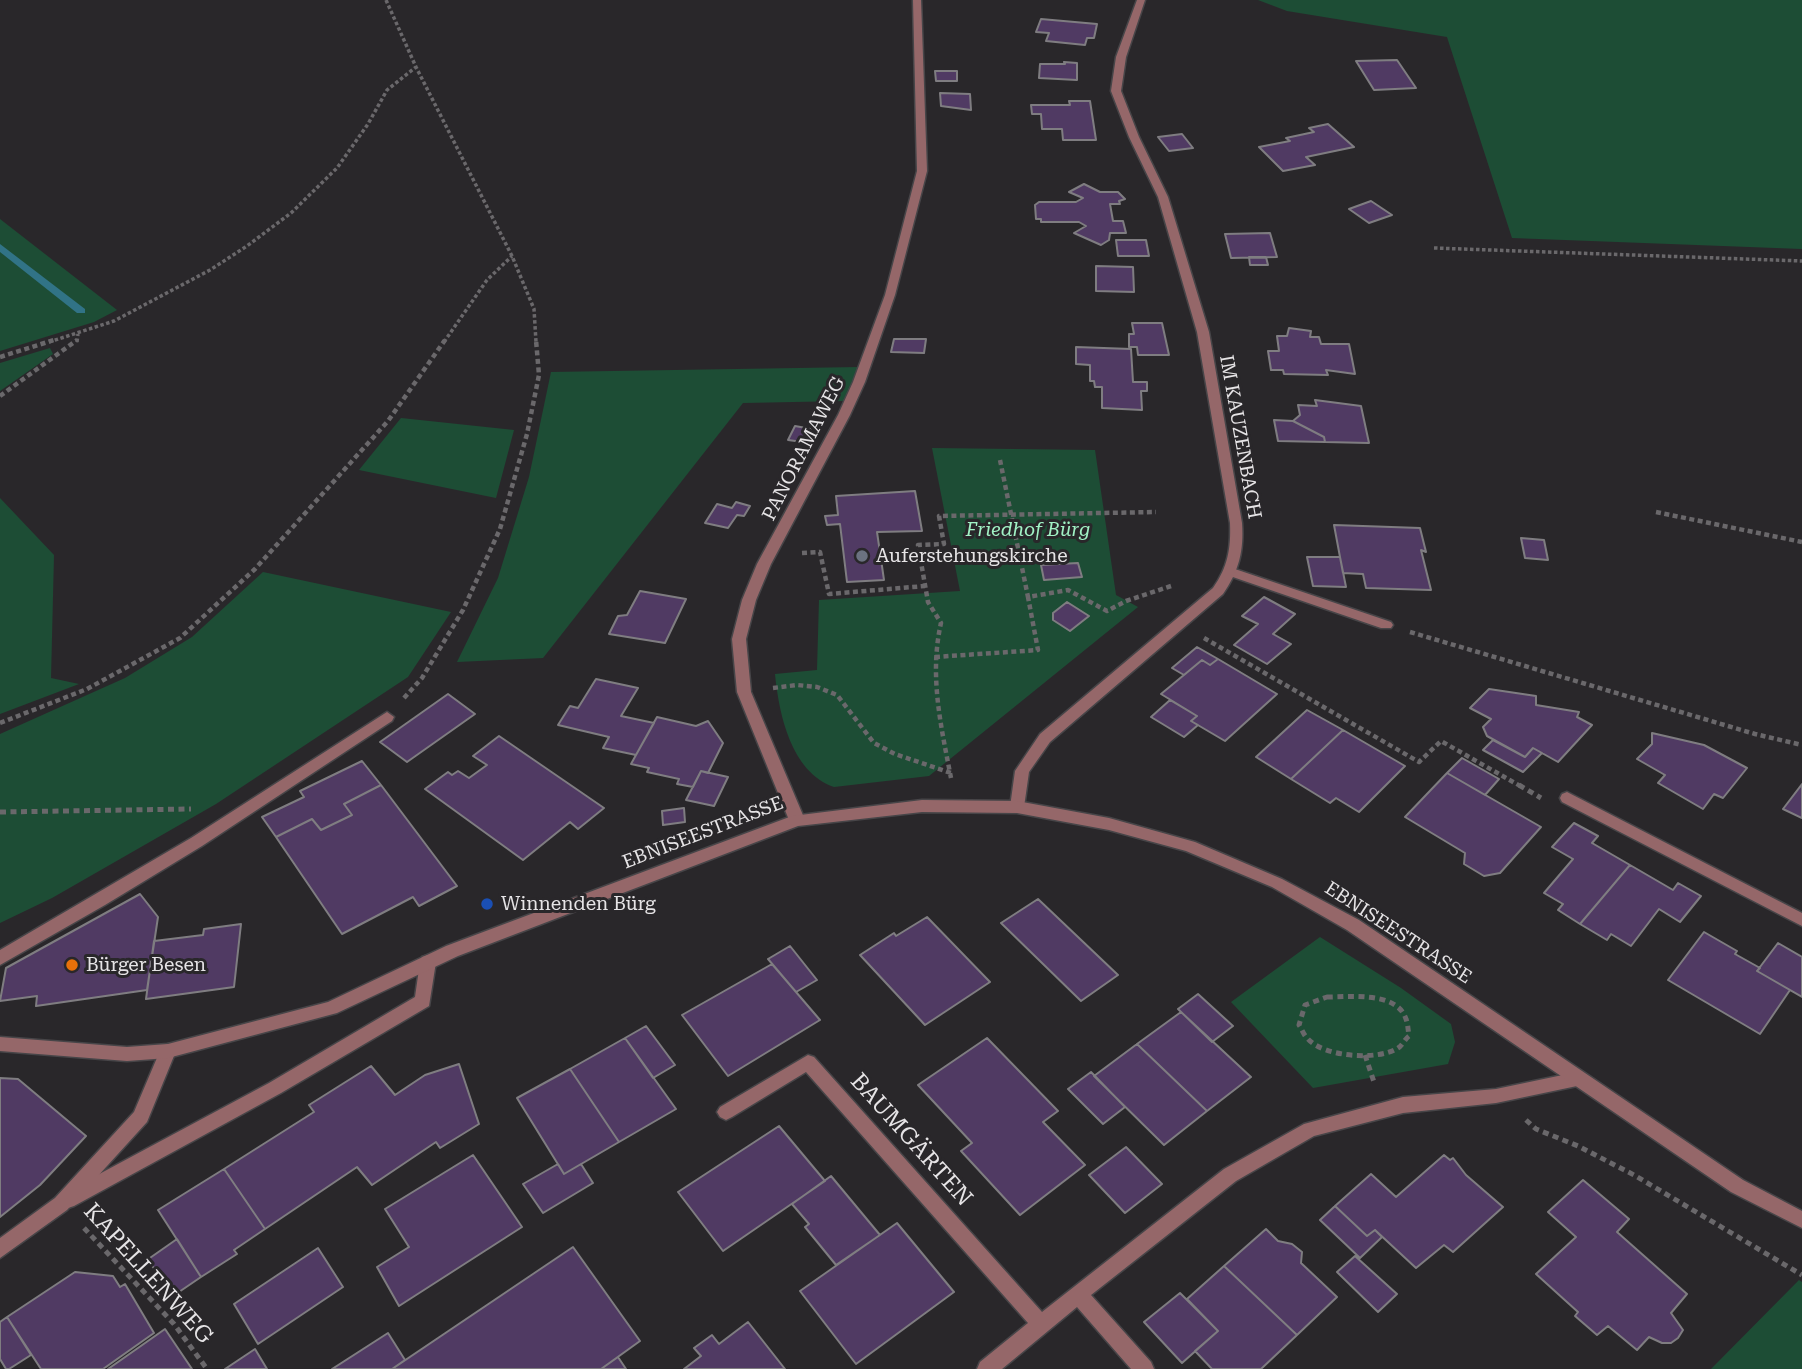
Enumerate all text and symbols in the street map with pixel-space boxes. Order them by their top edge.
street label: IM KAUZENBACH [1214,353,1266,521]
street label: PANORAMAWEG [758,373,850,525]
park label: Friedhof Bürg [966,519,1090,541]
place label: Auferstehungskirche [876,545,1068,567]
marker: Auferstehungskirche [854,548,870,564]
street label: EBNISEESTRASSE [619,792,787,874]
street label: EBNISEESTRASSE [1320,877,1476,989]
place label: Winnenden Bürg [501,893,656,915]
marker: Winnenden Bürg [479,896,495,912]
place label: Bürger Besen [86,954,206,976]
marker: Bürger Besen [64,957,80,973]
street label: BAUMGÄRTEN [844,1068,978,1212]
street label: KAPELLENWEG [78,1198,218,1350]

